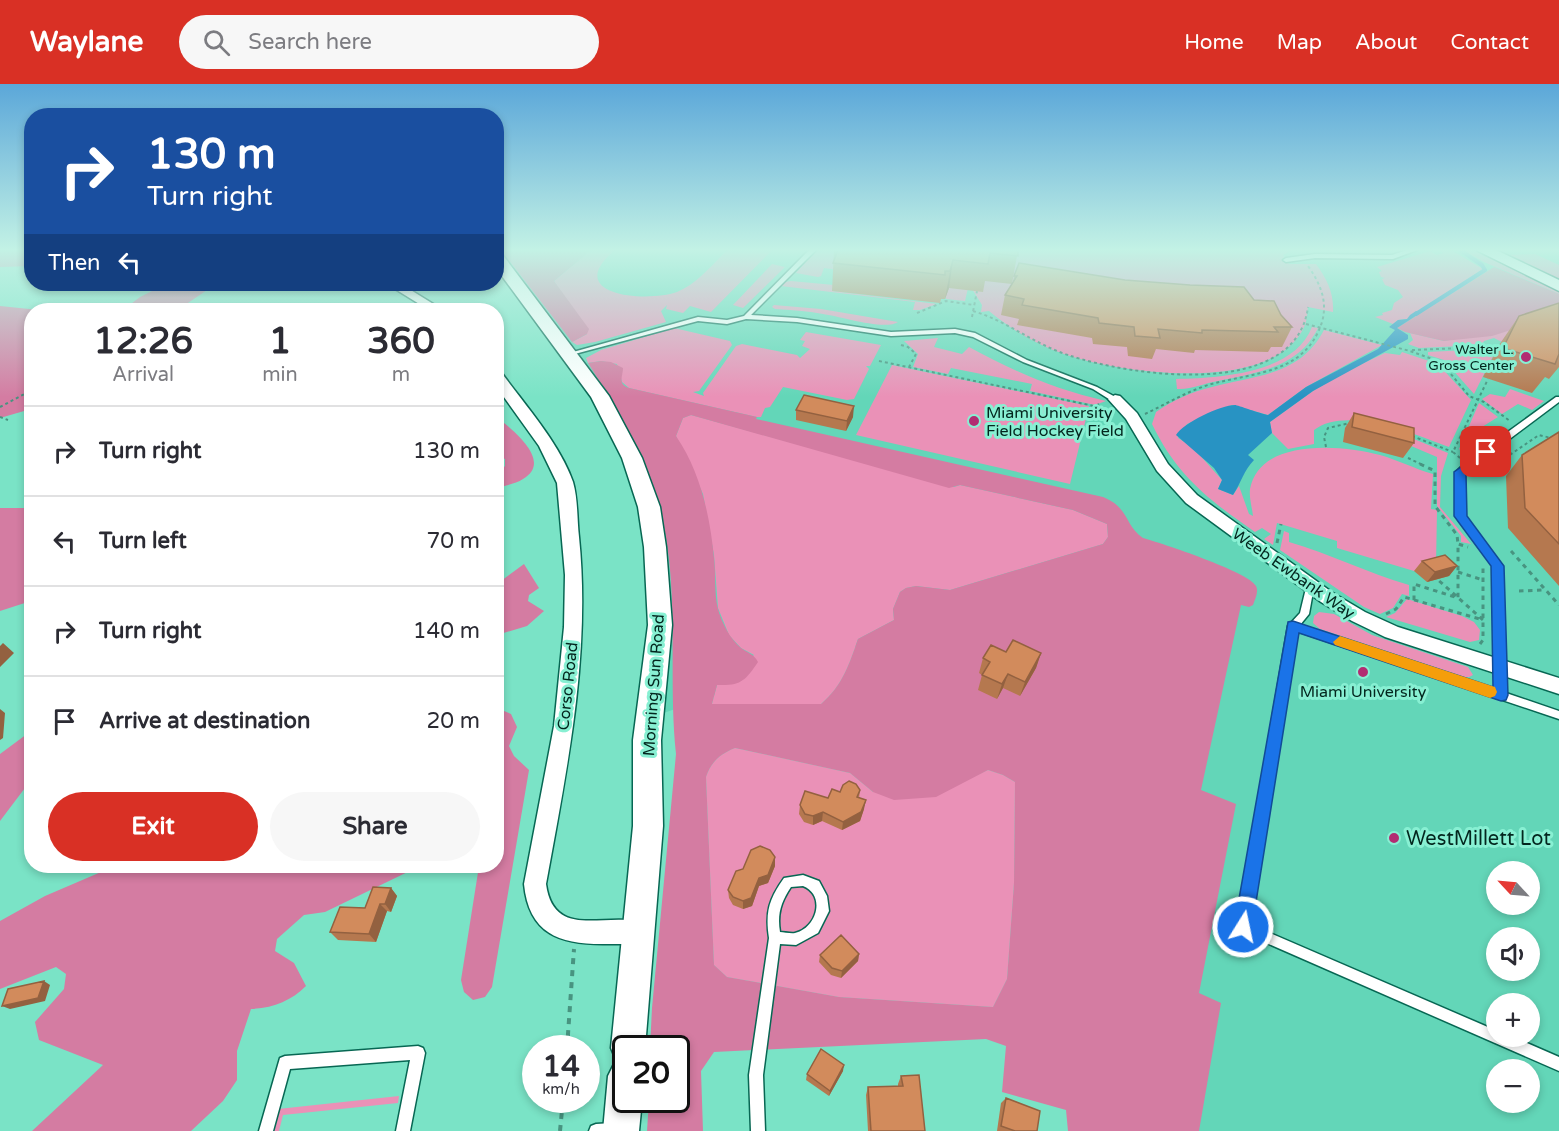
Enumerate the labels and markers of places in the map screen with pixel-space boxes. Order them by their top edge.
place label: Walter L. Gross Center [1428,341,1515,374]
marker: Walter L. Gross Center [1519,350,1533,364]
place label: Miami University Field Hockey Field [986,403,1124,441]
marker: Miami University Field Hockey Field [967,414,981,428]
pin [1460,426,1511,477]
marker: Miami University [1356,665,1370,679]
place label: Miami University [1300,682,1427,702]
place label: WestMillett Lot [1406,827,1551,851]
marker: WestMillett Lot [1387,831,1401,845]

